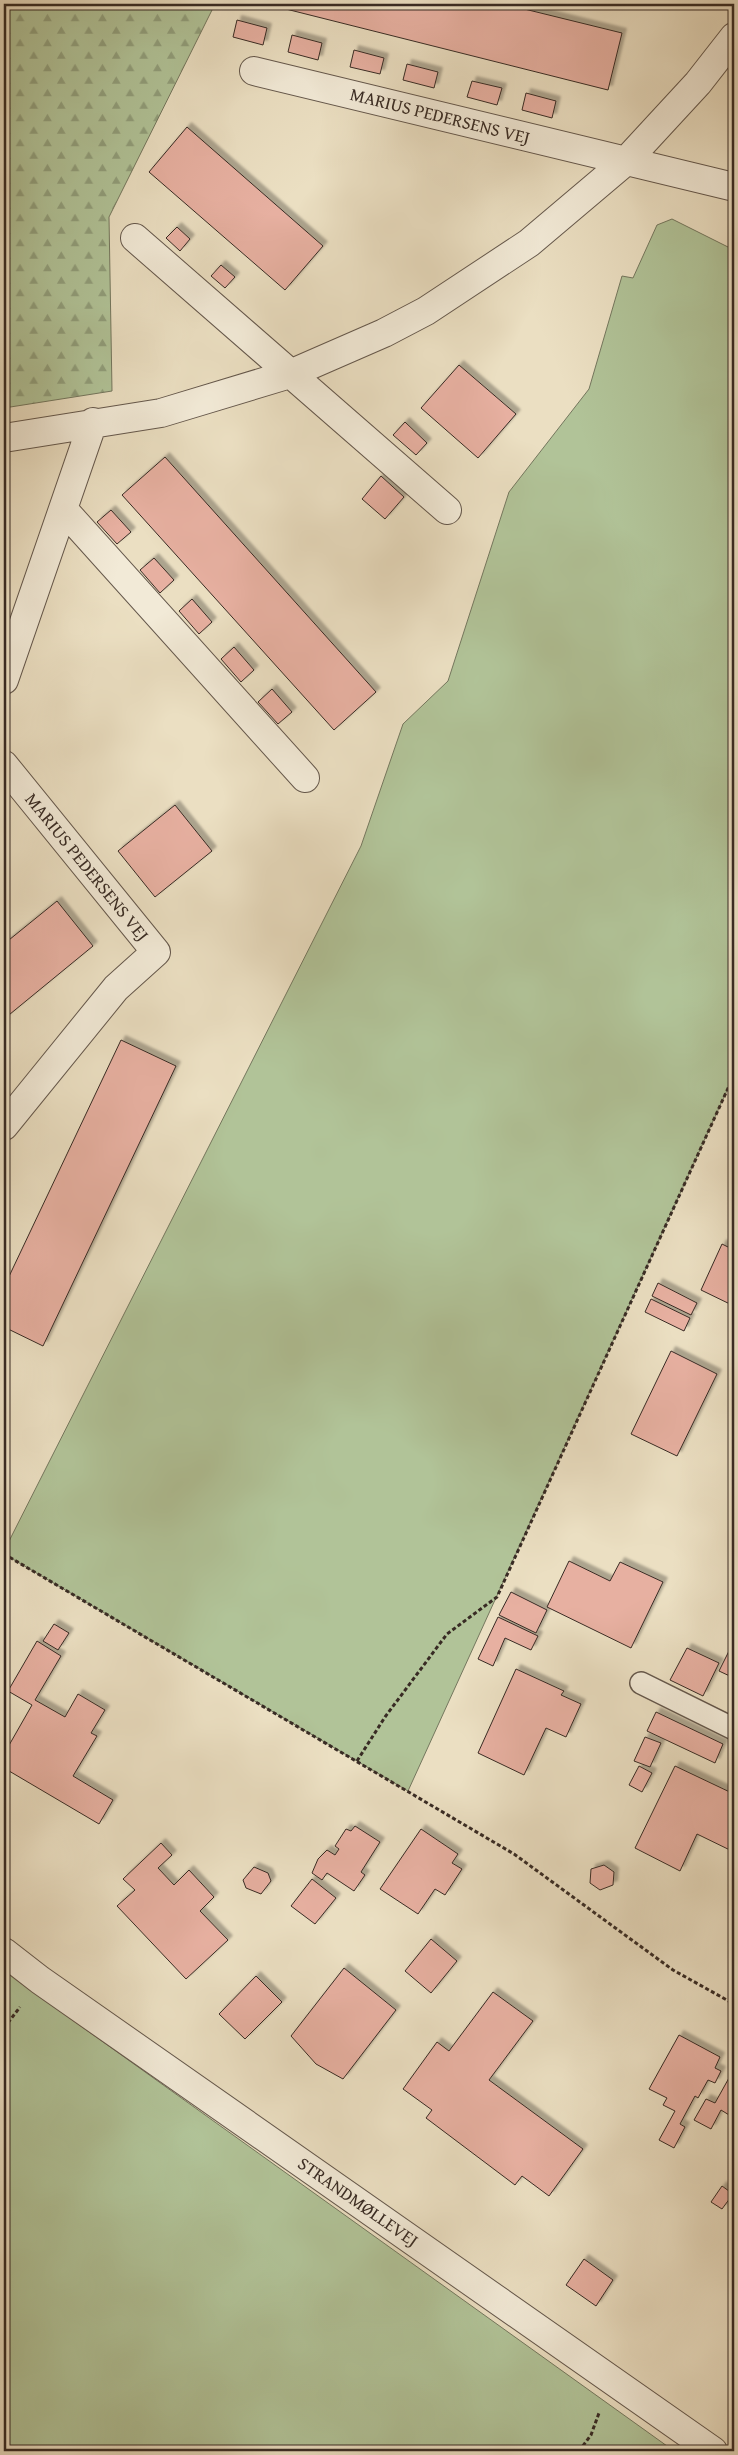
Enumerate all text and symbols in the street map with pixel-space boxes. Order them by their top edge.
street label: MARIUS PEDERSENS VEJ [347,80,533,151]
street label: MARIUS PEDERSENS VEJ [19,787,156,947]
street label: STRANDMØLLEVEJ [292,2150,424,2253]

